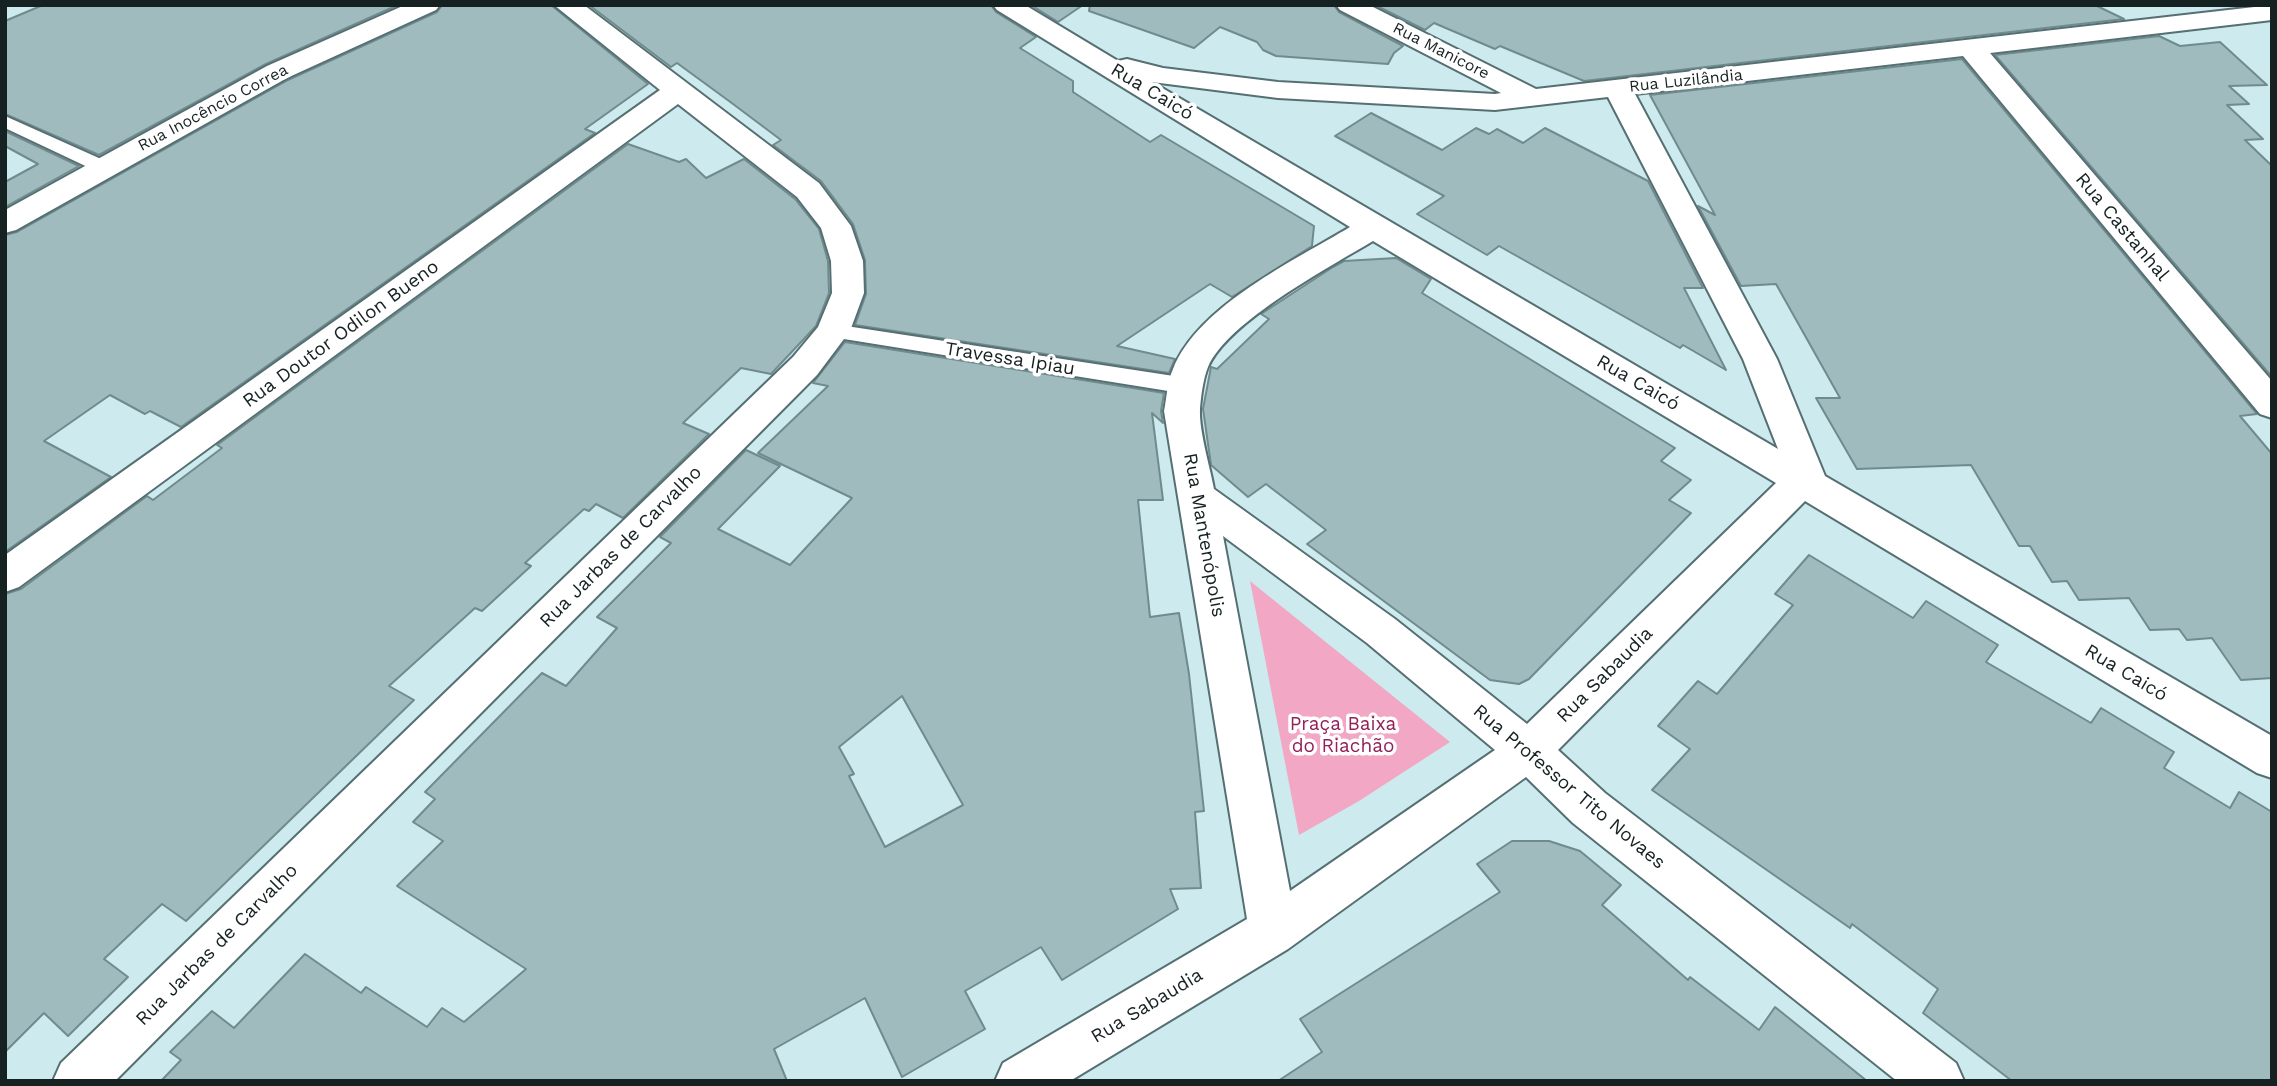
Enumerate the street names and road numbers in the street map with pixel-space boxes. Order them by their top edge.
street label: Rua Manicore [1390,18,1492,84]
street label: Rua Caicó [1107,58,1197,126]
street label: Rua Inocêncio Correa [135,60,291,156]
street label: Rua Luzilândia [1628,65,1744,97]
street label: Rua Castanhal [2070,168,2174,286]
street label: Rua Doutor Odilon Bueno [239,255,443,413]
street label: Travessa Ipiau [943,337,1077,381]
street label: Rua Caicó [1592,350,1684,416]
street label: Rua Mantenópolis [1178,451,1230,619]
street label: Rua Jarbas de Carvalho [535,461,707,633]
street label: Rua Sabaudia [1552,622,1658,728]
street label: Rua Caicó [2081,639,2171,707]
street label: Rua Professor Tito Novaes [1468,700,1670,874]
street label: Rua Jarbas de Carvalho [131,859,303,1031]
street label: Rua Sabaudia [1087,964,1207,1048]

